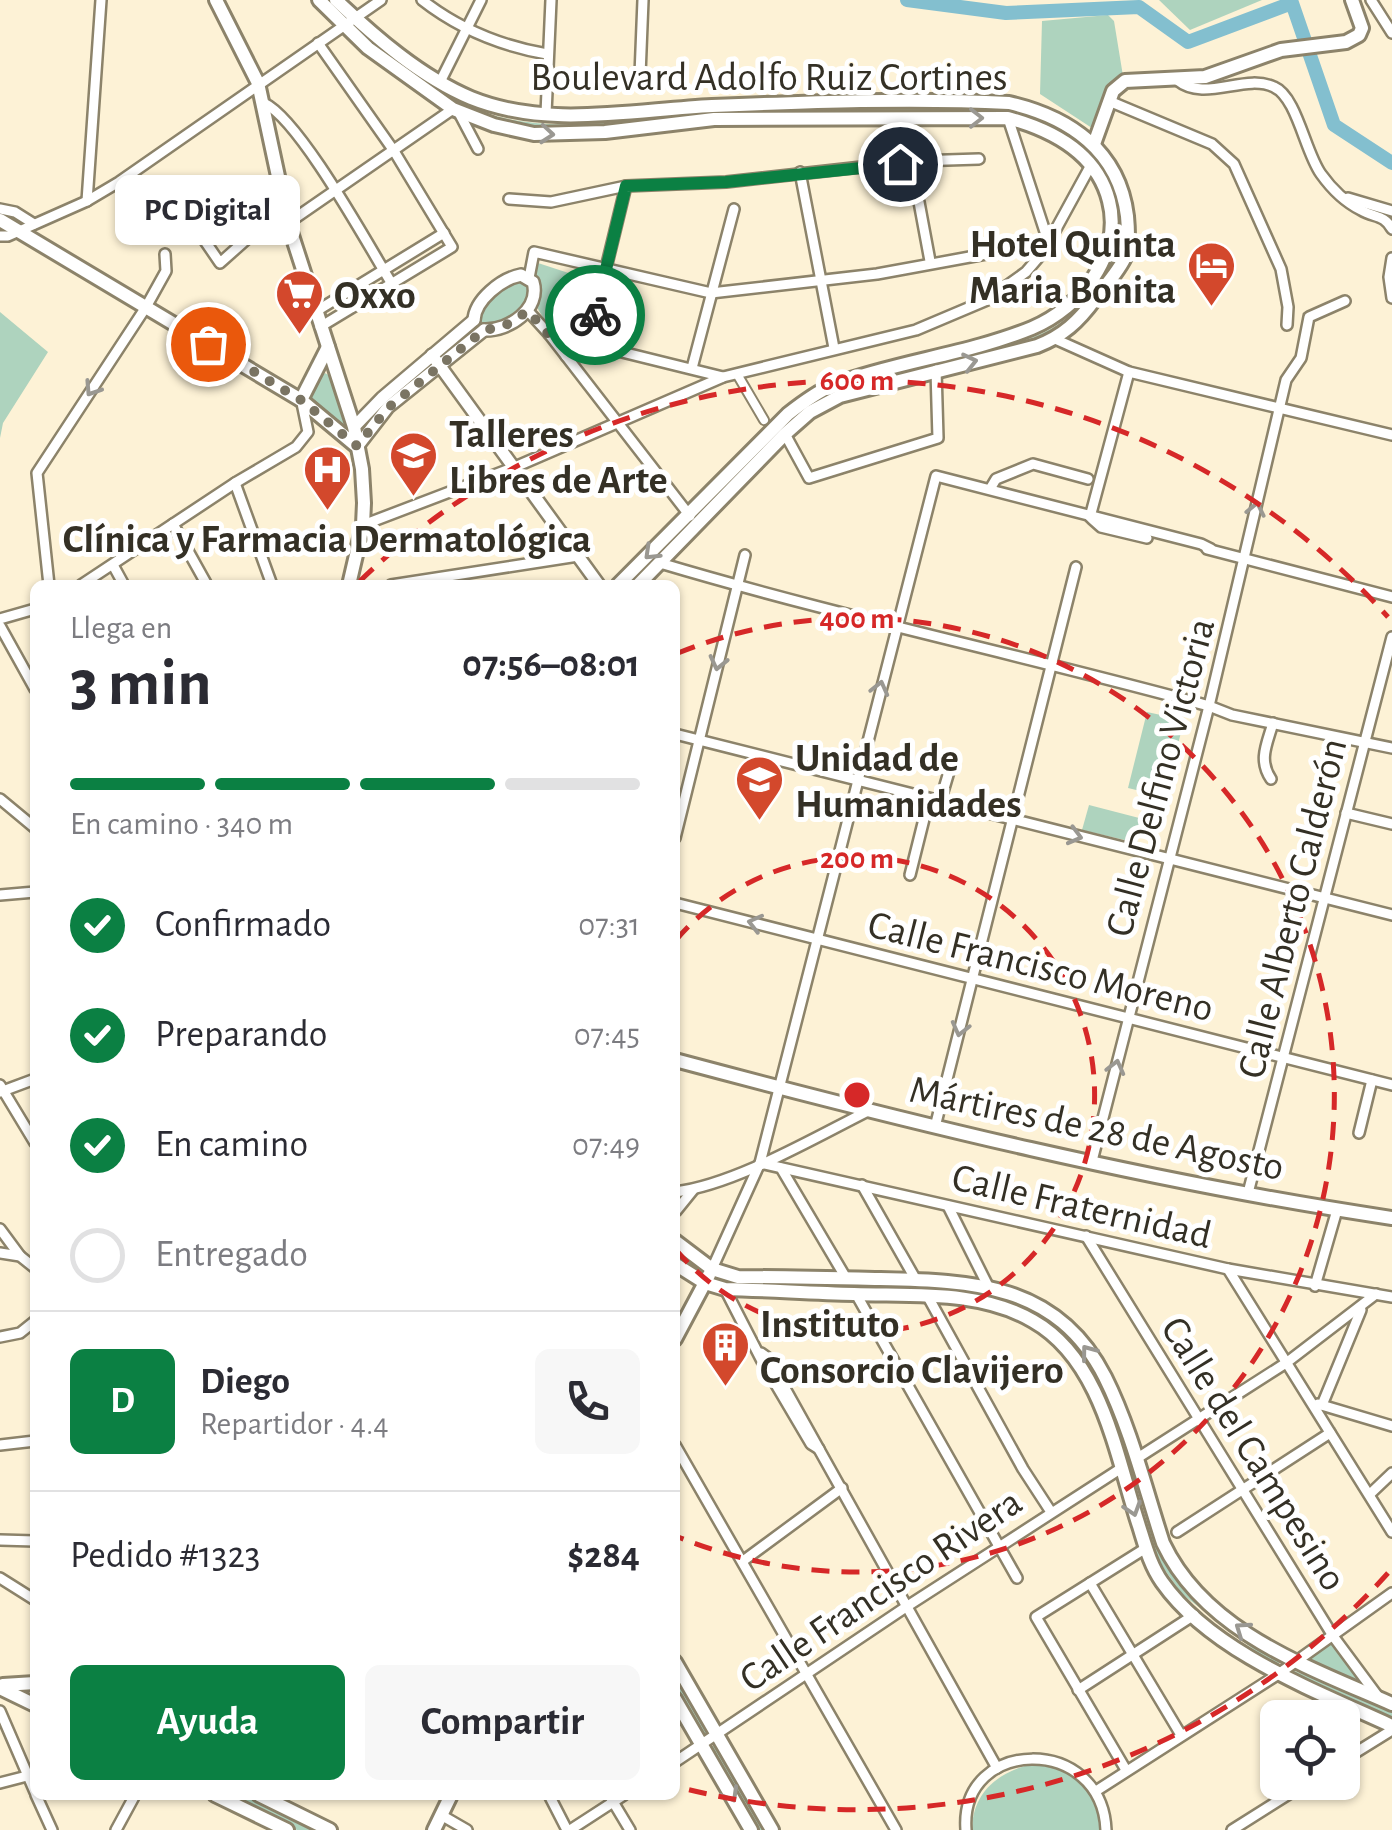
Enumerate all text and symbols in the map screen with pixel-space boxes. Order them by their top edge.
street label: Boulevard Adolfo Ruiz Cortines [530,58,1008,98]
one-way arrow [968,107,984,129]
pin [858,122,943,207]
one-way arrow [539,123,555,144]
icon: home [873,137,928,192]
callout: PC Digital [116,174,300,244]
text: PC Digital [144,194,271,226]
place label: Hotel Quinta Maria Bonita [969,225,1176,311]
hotel icon: Hotel Quinta Maria Bonita [1185,240,1237,308]
courier [545,265,645,365]
supermarket icon: Oxxo [273,268,325,336]
place label: Oxxo [334,276,416,316]
icon: bike [568,288,623,343]
pin [166,302,251,387]
icon: bag [181,317,236,372]
one-way arrow [961,353,978,374]
text: 600 m [820,366,894,396]
one-way arrow [86,378,105,396]
place label: Talleres Libres de Arte [449,415,668,501]
school or university icon: Talleres Libres de Arte [388,430,440,498]
hospital icon: Clínica y Farmacia Dermatológica [301,444,353,512]
one-way arrow [1245,501,1266,518]
place label: Clínica y Farmacia Dermatológica [63,520,591,560]
one-way arrow [644,541,662,559]
text: 400 m [819,604,895,634]
text: Llega en [70,612,172,644]
street label: Calle Delfino Victoria [1099,614,1223,941]
text: 07:56–08:01 [462,646,640,684]
text: 3 min [70,652,212,717]
one-way arrow [708,654,729,671]
one-way arrow [869,680,890,697]
street label: Calle Alberto Calderón [1231,735,1355,1082]
place label: Unidad de Humanidades [795,739,1022,825]
school or university icon: Unidad de Humanidades [734,754,786,822]
text: En camino · 340 m [70,808,293,840]
one-way arrow [1065,825,1083,846]
text: 200 m [820,844,894,874]
icon: check [70,898,125,953]
street label: Calle Francisco Moreno [864,905,1217,1029]
text: Confirmado [155,906,331,944]
text: 07:31 [578,909,640,941]
one-way arrow [747,914,764,935]
icon: check [70,1008,125,1063]
text: Preparando [155,1016,328,1054]
text: 07:45 [574,1019,640,1051]
one-way arrow [951,1020,972,1037]
one-way arrow [1104,1059,1125,1076]
street label: Mártires de 28 de Agosto [906,1070,1287,1188]
centre of rings [839,1077,875,1113]
icon: check [70,1118,125,1173]
text: En camino [155,1126,308,1164]
text: 07:49 [572,1129,640,1161]
street label: Calle Fraternidad [948,1158,1215,1256]
text: Entregado [155,1236,308,1274]
place label: Instituto Consorcio Clavijero [760,1305,1064,1391]
street label: Calle del Campesino [1153,1310,1354,1598]
building icon: Instituto Consorcio Clavijero [699,1320,751,1388]
one-way arrow [1083,1345,1100,1363]
button: phone [535,1349,640,1454]
text: Diego [200,1363,290,1401]
text: D [110,1382,135,1420]
text: Repartidor · 4.4 [200,1408,389,1440]
street label: Calle Francisco Rivera [733,1482,1029,1700]
one-way arrow [1122,1500,1142,1517]
text: Pedido #1323 [70,1537,260,1575]
text: $284 [567,1537,640,1575]
one-way arrow [1235,1623,1254,1641]
button: Ayuda [70,1665,345,1780]
button: Compartir [365,1665,640,1780]
map controls [1260,1700,1360,1800]
button: locate [1260,1700,1360,1800]
one-way arrow [719,1784,738,1802]

